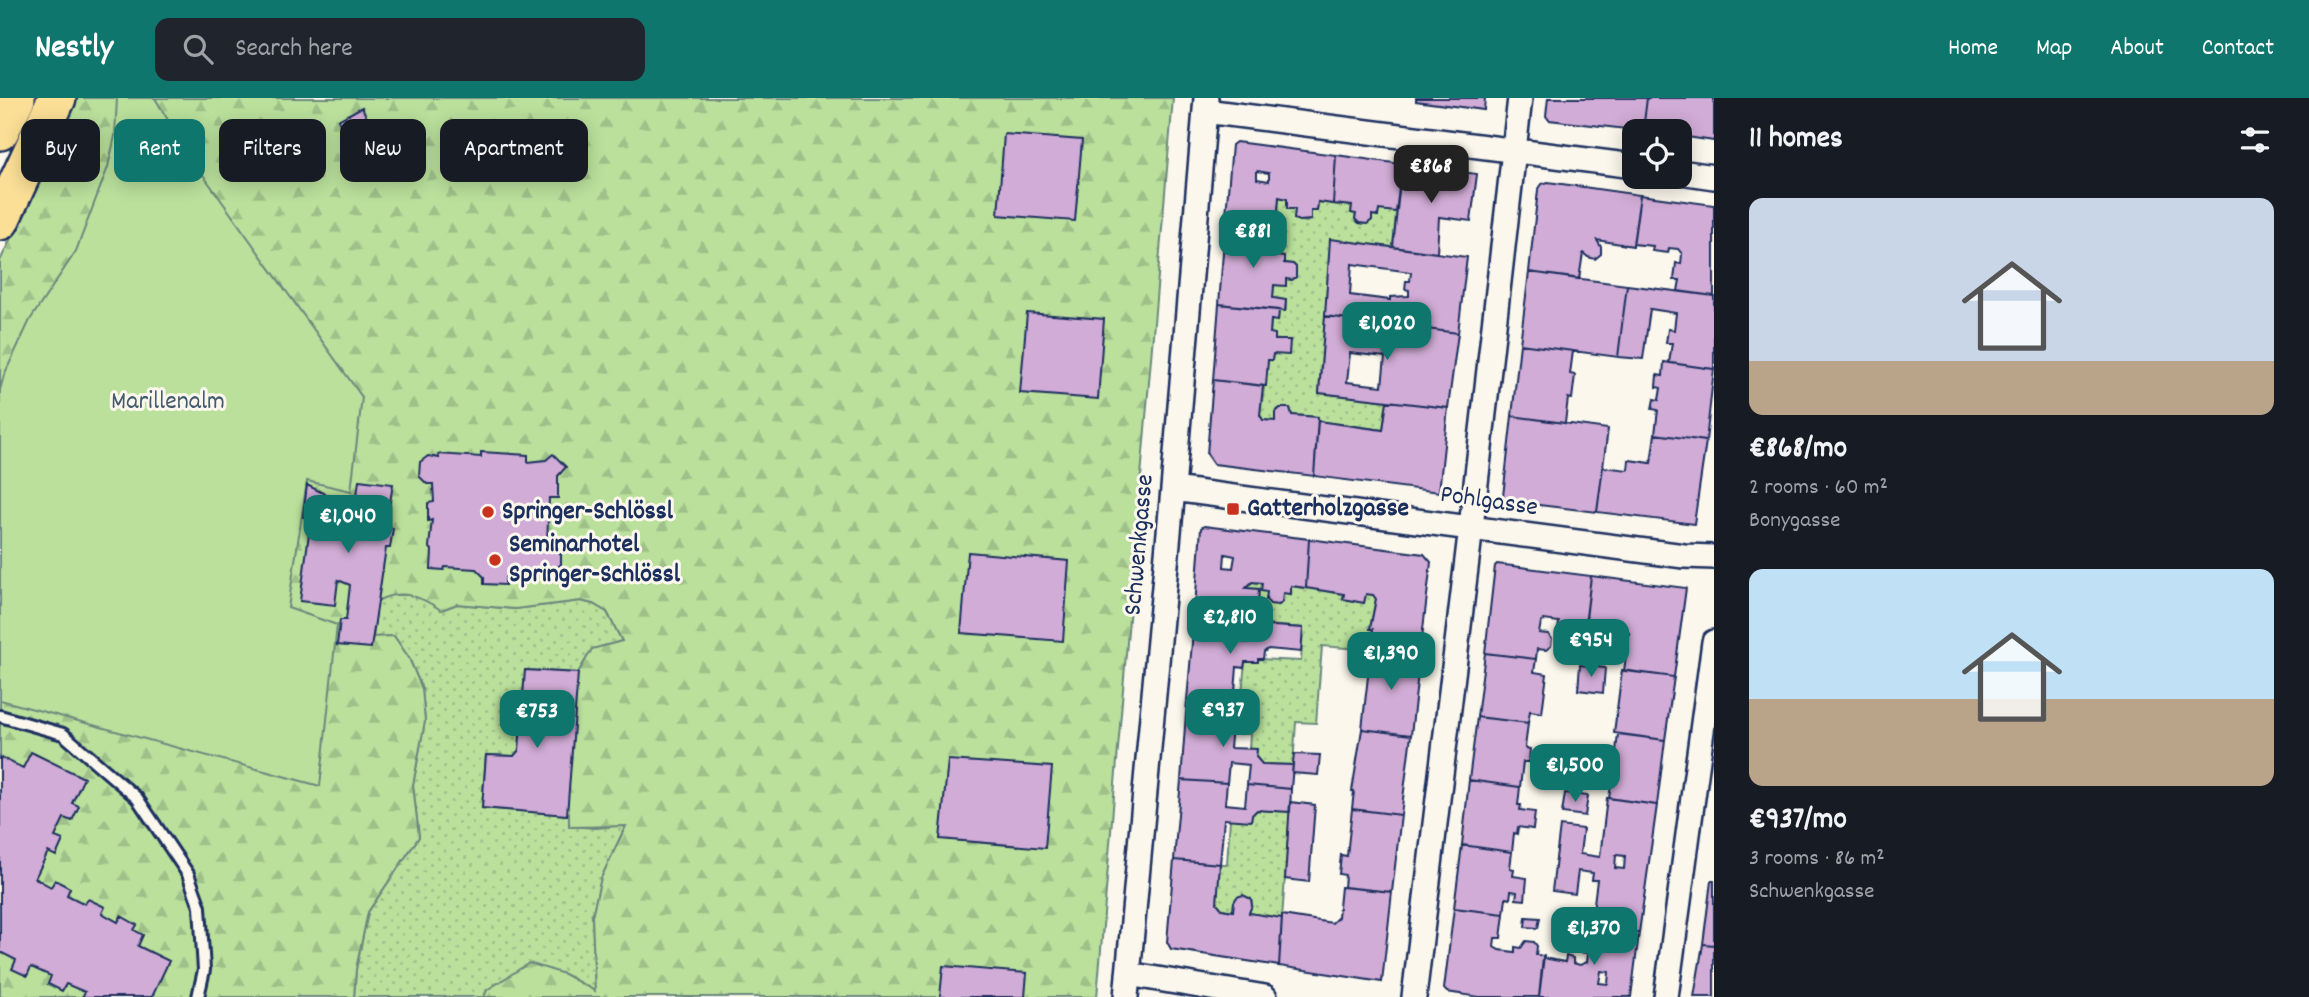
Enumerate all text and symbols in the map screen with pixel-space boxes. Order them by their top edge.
search box [155,18,645,81]
text: Nestly [35,26,113,73]
icon: search [179,30,217,68]
text: Search here [235,31,353,68]
text: Home [1948,32,1998,66]
text: Map [2036,32,2072,66]
text: About [2110,32,2164,66]
text: Contact [2202,32,2274,66]
chip: Buy [21,119,100,182]
chip: Rent [114,119,205,182]
chip: Filters [219,119,326,182]
chip: New [340,119,426,182]
chip: Apartment [440,119,588,182]
map controls [1622,119,1692,189]
button: locate [1622,119,1692,189]
text: 11 homes [1749,119,1843,162]
icon: filters [2236,121,2274,159]
pin: €868 [1390,146,1472,205]
text: €868 [1410,151,1452,184]
pin: €881 [1212,211,1294,270]
text: €881 [1235,216,1271,249]
icon: home [1949,243,2075,369]
pin: €1,020 [1330,302,1444,362]
text: €1,020 [1358,308,1416,341]
park label: Marillenalm [111,384,225,421]
text: €868/mo [1749,429,1847,472]
text: 2 rooms · 60 m² [1749,472,1888,505]
street label: Schwenkgasse [1115,473,1165,617]
street label: Pohlgasse [1438,477,1540,527]
place label: Gatterholzgasse [1247,491,1409,528]
place label: Springer-Schlössl [502,494,674,531]
pin: €1,040 [291,496,405,555]
text: €1,040 [320,501,376,534]
marker: Gatterholzgasse [1225,501,1241,517]
marker: Springer-Schlössl [480,504,496,520]
text: Bonygasse [1749,505,1840,538]
place label: Seminarhotel Springer-Schlössl [509,527,681,594]
marker: Seminarhotel Springer-Schlössl [487,552,503,568]
pin: €2,810 [1173,596,1287,656]
text: €2,810 [1203,602,1257,635]
icon: home [1949,614,2075,740]
pin: €954 [1550,620,1632,679]
text: €954 [1569,625,1613,658]
pin: €1,390 [1334,632,1448,692]
text: €1,390 [1363,638,1419,671]
pin: €753 [496,690,578,750]
pin: €937 [1182,690,1264,749]
text: €937 [1202,695,1244,728]
text: €753 [516,696,558,729]
pin: €1,500 [1518,744,1632,804]
text: €1,500 [1546,750,1604,783]
text: €937/mo [1749,800,1847,843]
text: 3 rooms · 86 m² [1749,843,1885,876]
text: Schwenkgasse [1749,876,1874,909]
pin: €1,370 [1537,908,1651,967]
text: €1,370 [1567,913,1621,946]

